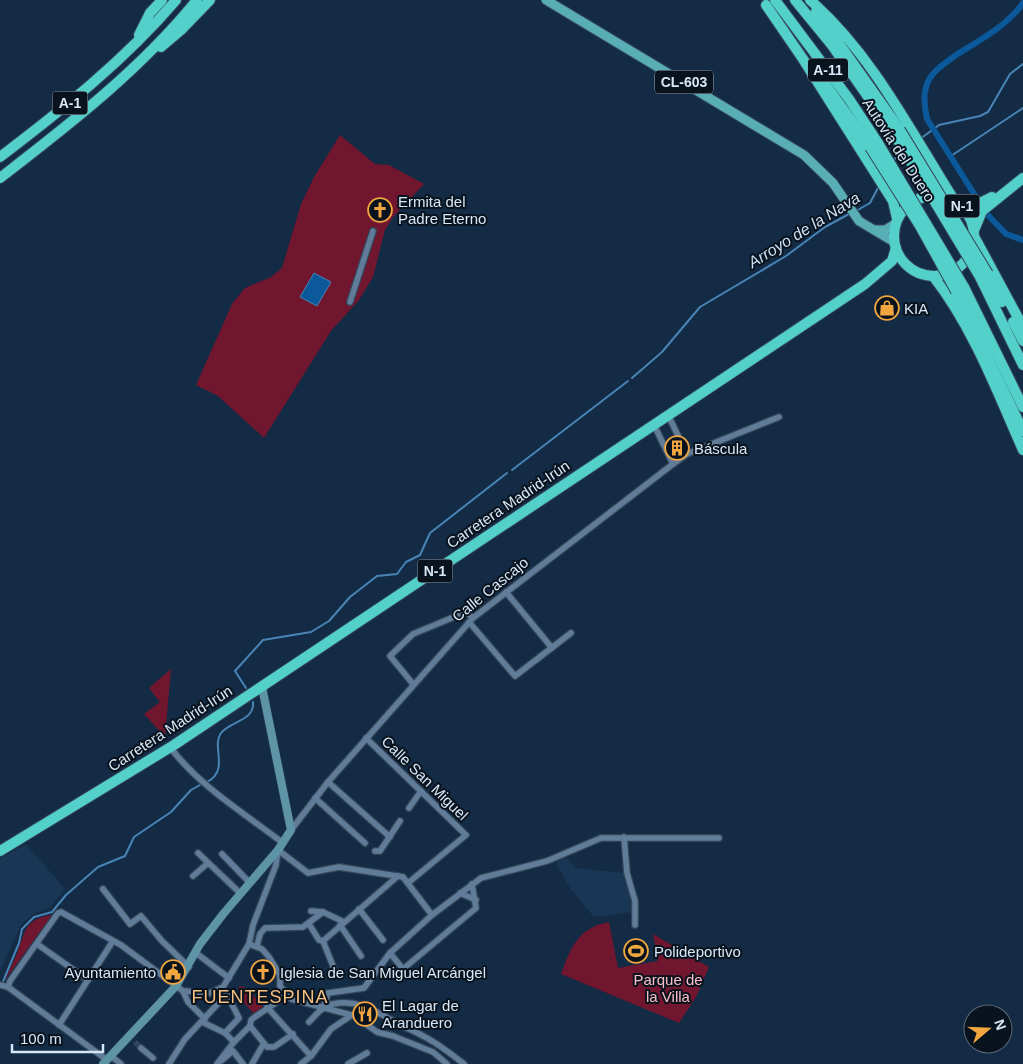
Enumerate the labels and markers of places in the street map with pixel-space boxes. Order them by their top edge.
place label: Ermita del Padre Eterno [398,193,486,227]
church icon: Ermita del Padre Eterno [367,197,393,223]
shop icon: KIA [874,295,900,321]
place label: KIA [904,300,928,317]
building icon: Báscula [664,435,690,461]
place label: Báscula [694,440,748,457]
sports icon: Polideportivo [623,938,649,964]
place label: Polideportivo [654,943,741,960]
public building icon: Ayuntamiento [160,959,186,985]
church icon: Iglesia de San Miguel Arcángel [250,959,276,985]
place label: Ayuntamiento [65,964,156,981]
place label: Iglesia de San Miguel Arcángel [280,964,486,981]
place label: El Lagar de Aranduero [382,997,459,1031]
restaurant icon: El Lagar de Aranduero [352,1001,378,1027]

